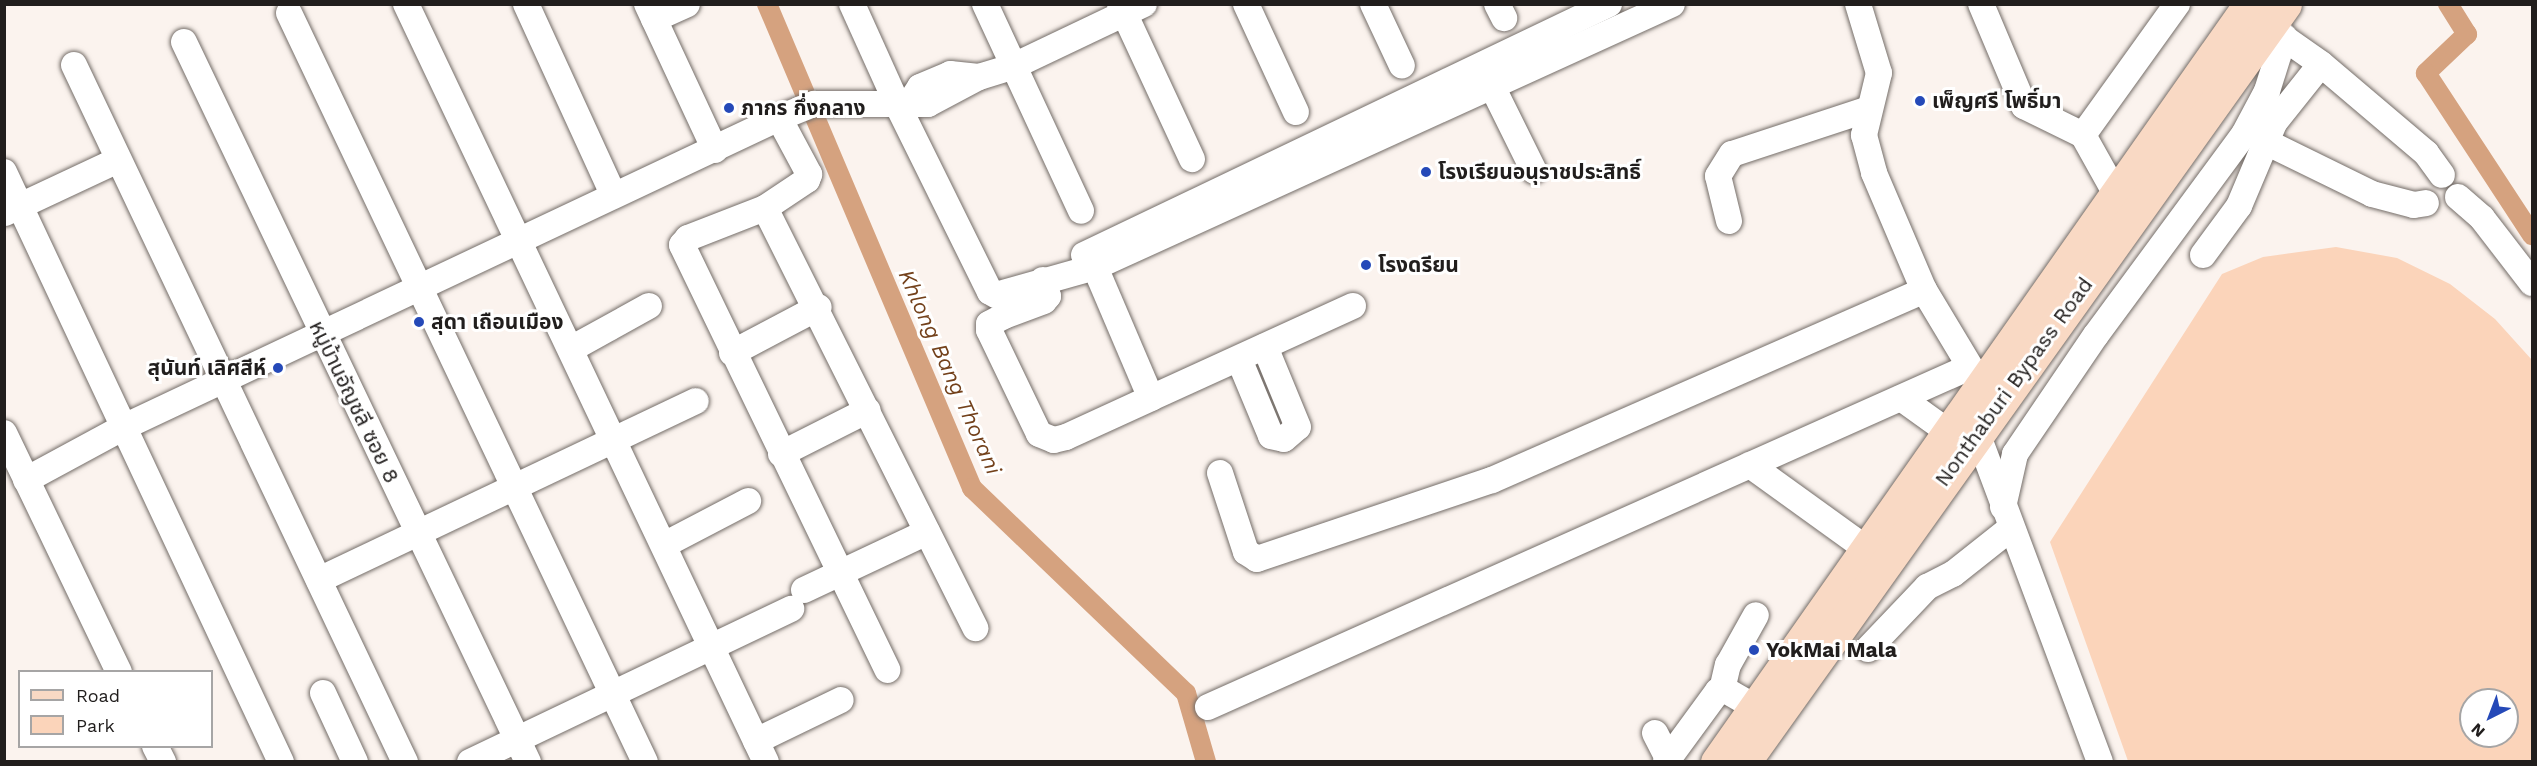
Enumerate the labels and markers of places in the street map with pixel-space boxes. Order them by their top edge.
place label: เพ็ญศรี โพธิ์มา [1932,88,2061,114]
marker: เพ็ญศรี โพธิ์มา [1913,94,1927,108]
place label: ภากร กึ่งกลาง [741,95,865,121]
marker: ภากร กึ่งกลาง [722,101,736,115]
place label: โรงเรียนอนุราชประสิทธิ์ [1438,159,1641,185]
marker: โรงเรียนอนุราชประสิทธิ์ [1419,165,1433,179]
place label: โรงดรียน [1378,252,1459,278]
marker: โรงดรียน [1359,258,1373,272]
place label: สุดา เถือนเมือง [431,309,563,335]
marker: สุดา เถือนเมือง [412,315,426,329]
place label: สุนันท์ เลิศสีห์ [147,355,266,381]
marker: สุนันท์ เลิศสีห์ [271,361,285,375]
place label: YokMai Mala [1766,637,1897,663]
marker: YokMai Mala [1747,643,1761,657]

